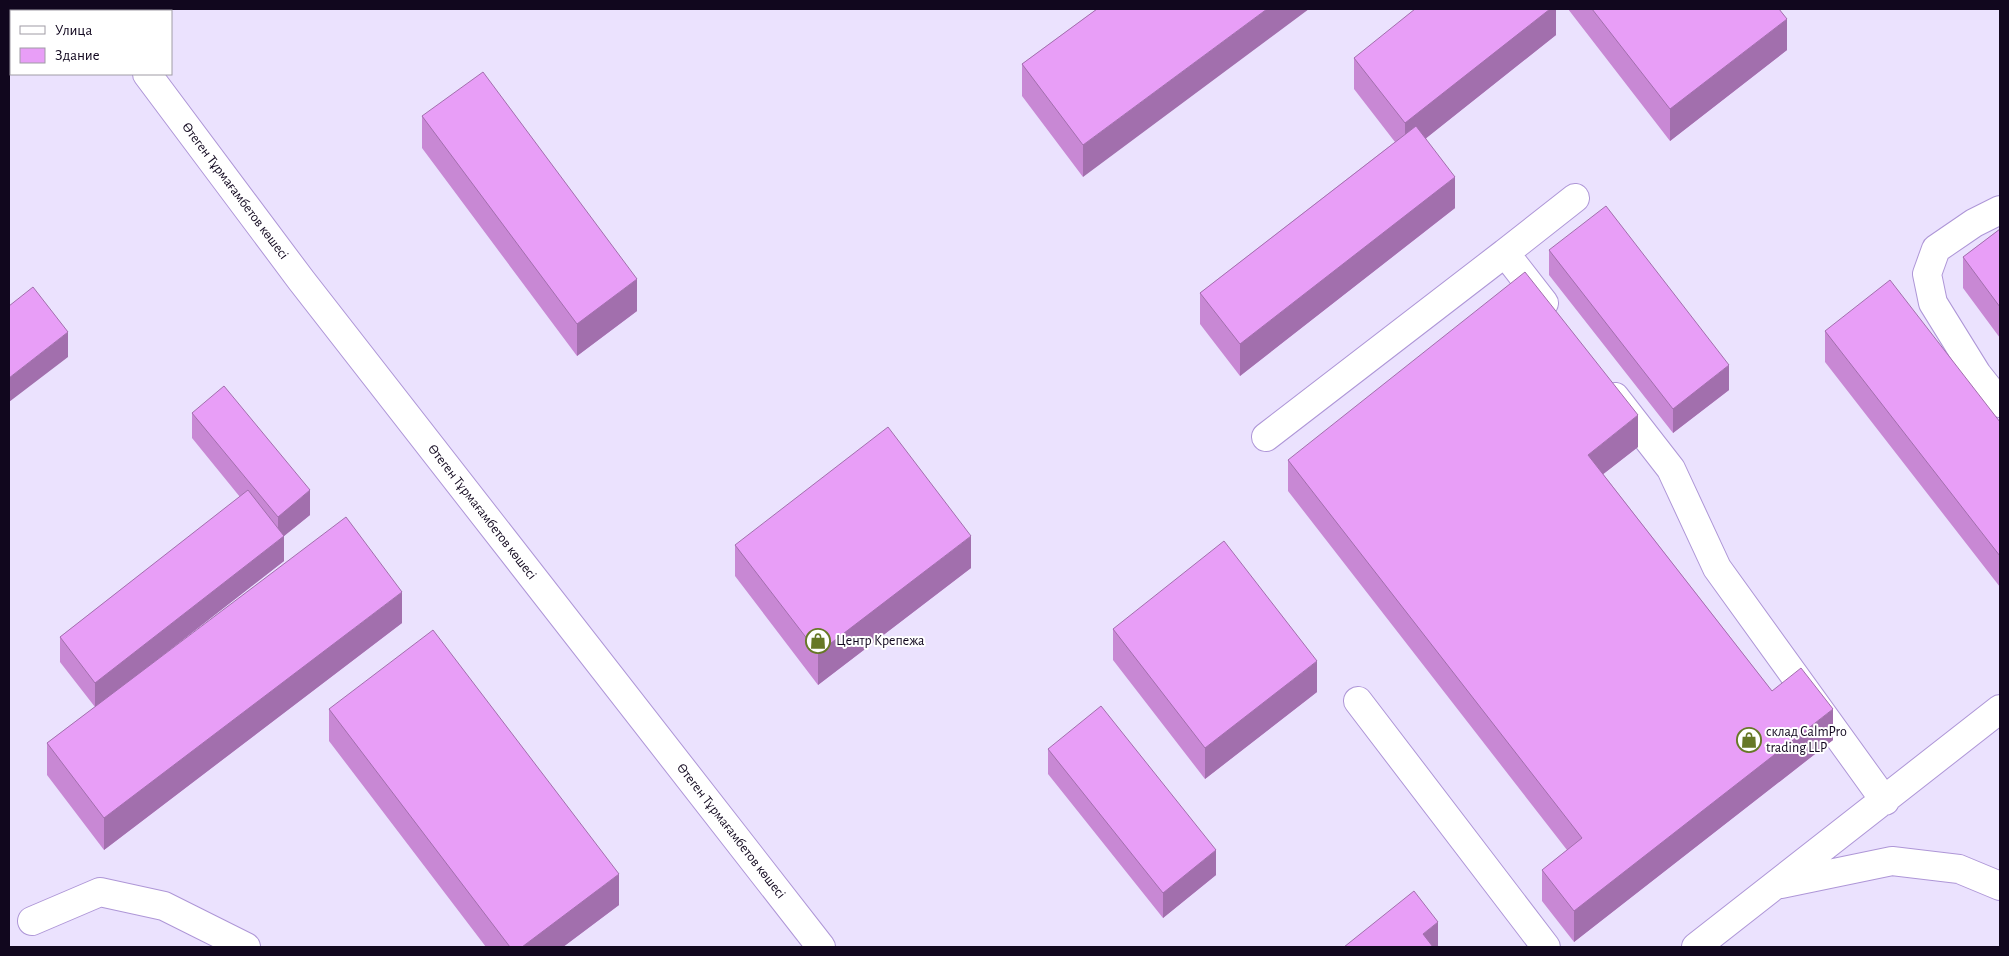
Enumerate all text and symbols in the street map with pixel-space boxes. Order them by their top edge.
legend [10,10,172,75]
text: Улица [55,23,92,38]
text: Здание [55,48,100,63]
street label: Өтеген Тұрмағамбетов көшесі [179,120,291,262]
street label: Өтеген Тұрмағамбетов көшесі [425,442,539,582]
shop icon: Центр Крепежа [805,628,831,654]
place label: Центр Крепежа [836,634,925,648]
place label: склад CalmPro trading LLP [1766,725,1847,755]
shop icon: склад CalmPro trading LLP [1736,727,1762,753]
street label: Өтеген Тұрмағамбетов көшесі [674,761,788,901]

